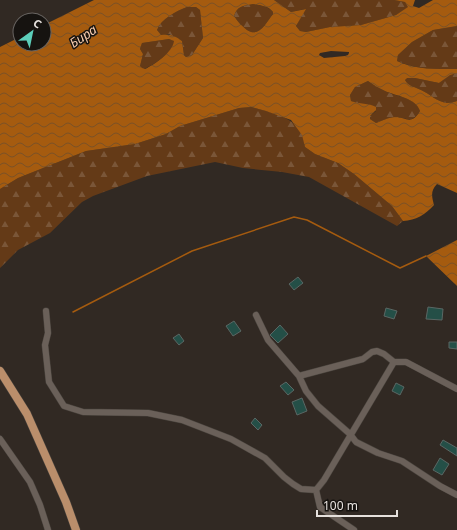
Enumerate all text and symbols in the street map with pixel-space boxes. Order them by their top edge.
north arrow [12,12,52,52]
text: С [31,15,45,31]
water label: Бира [66,20,101,52]
scale bar [317,492,397,518]
text: 100 m [323,497,358,514]

